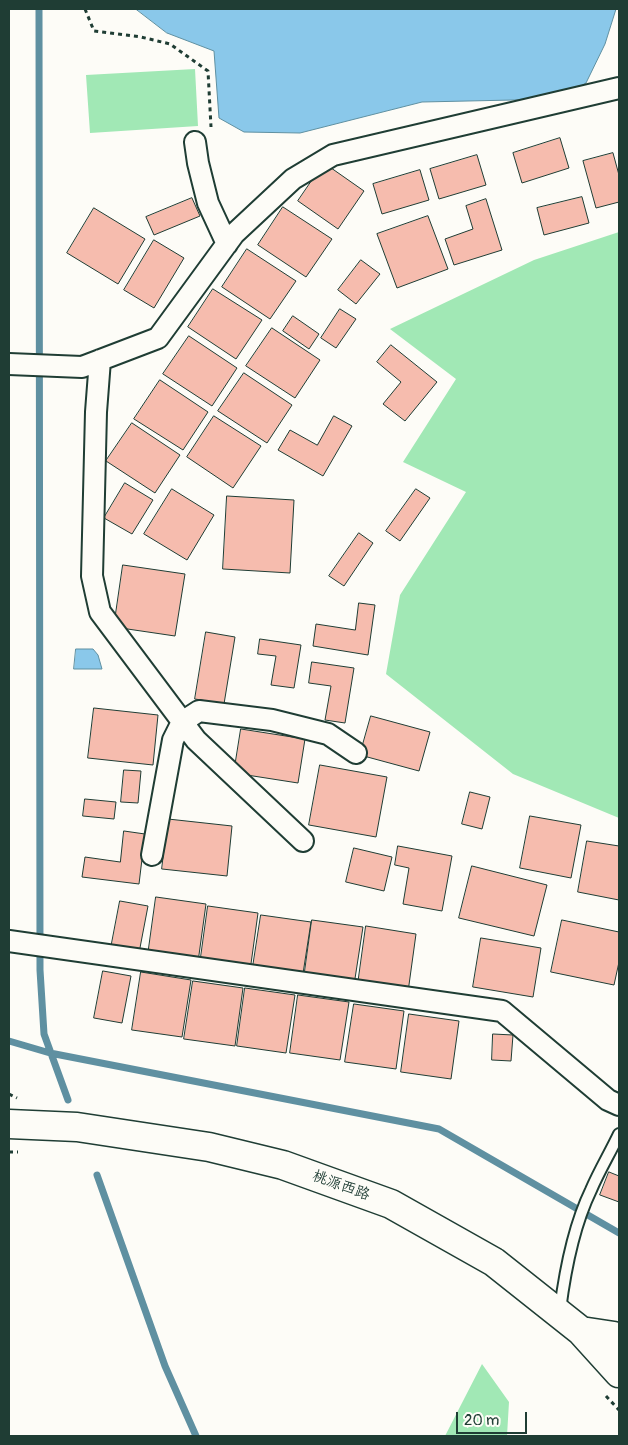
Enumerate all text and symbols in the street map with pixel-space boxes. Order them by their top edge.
street label: 桃源西路 [310,1167,372,1205]
scale bar [458,1402,529,1434]
text: 20 m [464,1411,499,1430]

